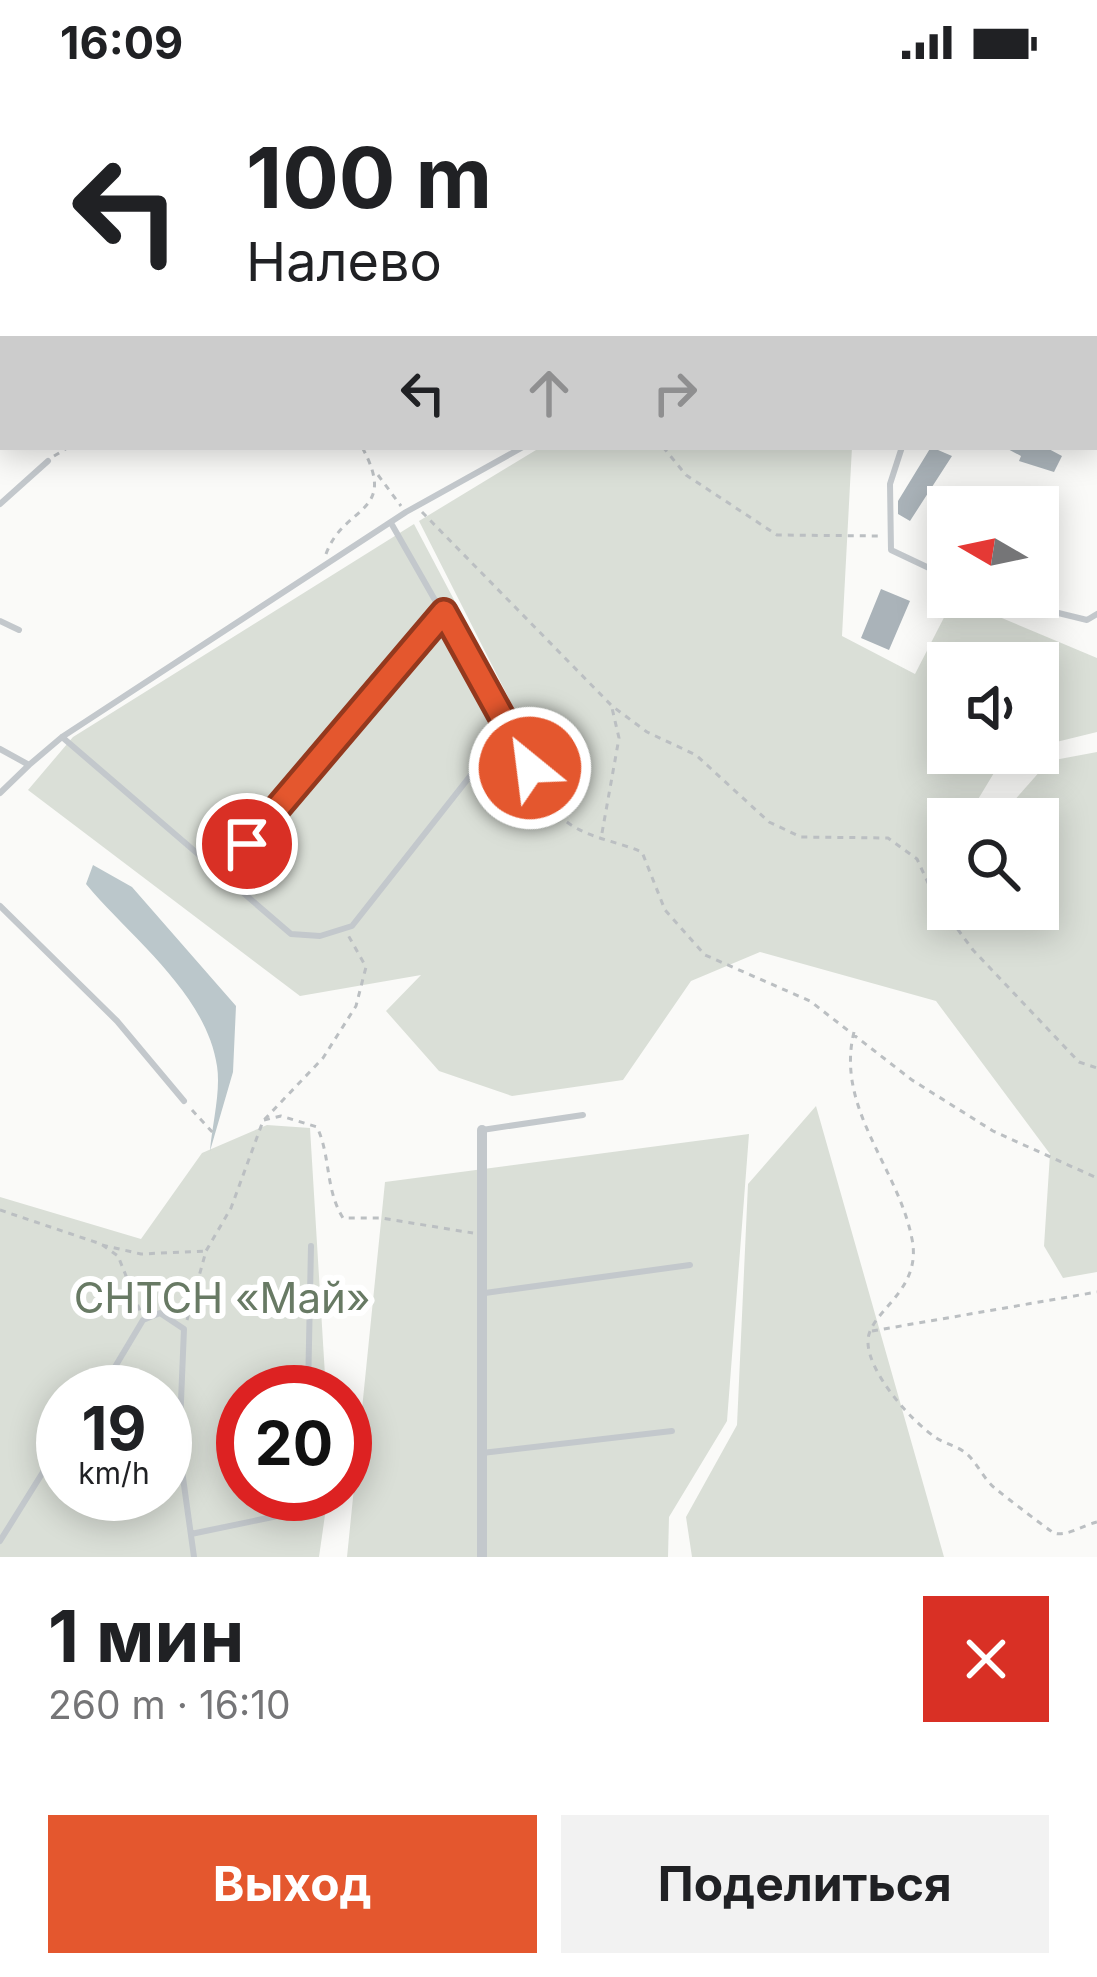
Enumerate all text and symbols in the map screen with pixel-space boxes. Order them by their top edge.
text: 16:09 [60,15,183,70]
text: 100 m [246,127,492,228]
icon: left [48,132,204,288]
text: Налево [246,229,442,294]
icon: left [390,360,456,426]
icon: ahead [516,360,582,426]
icon: right [642,360,708,426]
north arrow [927,486,1059,618]
map controls [927,486,1059,930]
button: sound [927,642,1059,774]
position arrow [467,705,593,831]
pin [196,793,298,895]
button: search [927,798,1059,930]
icon: arrive [214,811,280,877]
park label: СНТСН «Май» [74,1272,370,1323]
speed limit sign: 20 [216,1365,372,1521]
text: 19 [82,1392,146,1464]
text: km/h [78,1455,150,1491]
text: 1 мин [48,1592,244,1679]
button: close [923,1596,1049,1722]
text: 260 m · 16:10 [48,1681,291,1728]
button: Выход [48,1815,537,1953]
button: Поделиться [561,1815,1049,1953]

